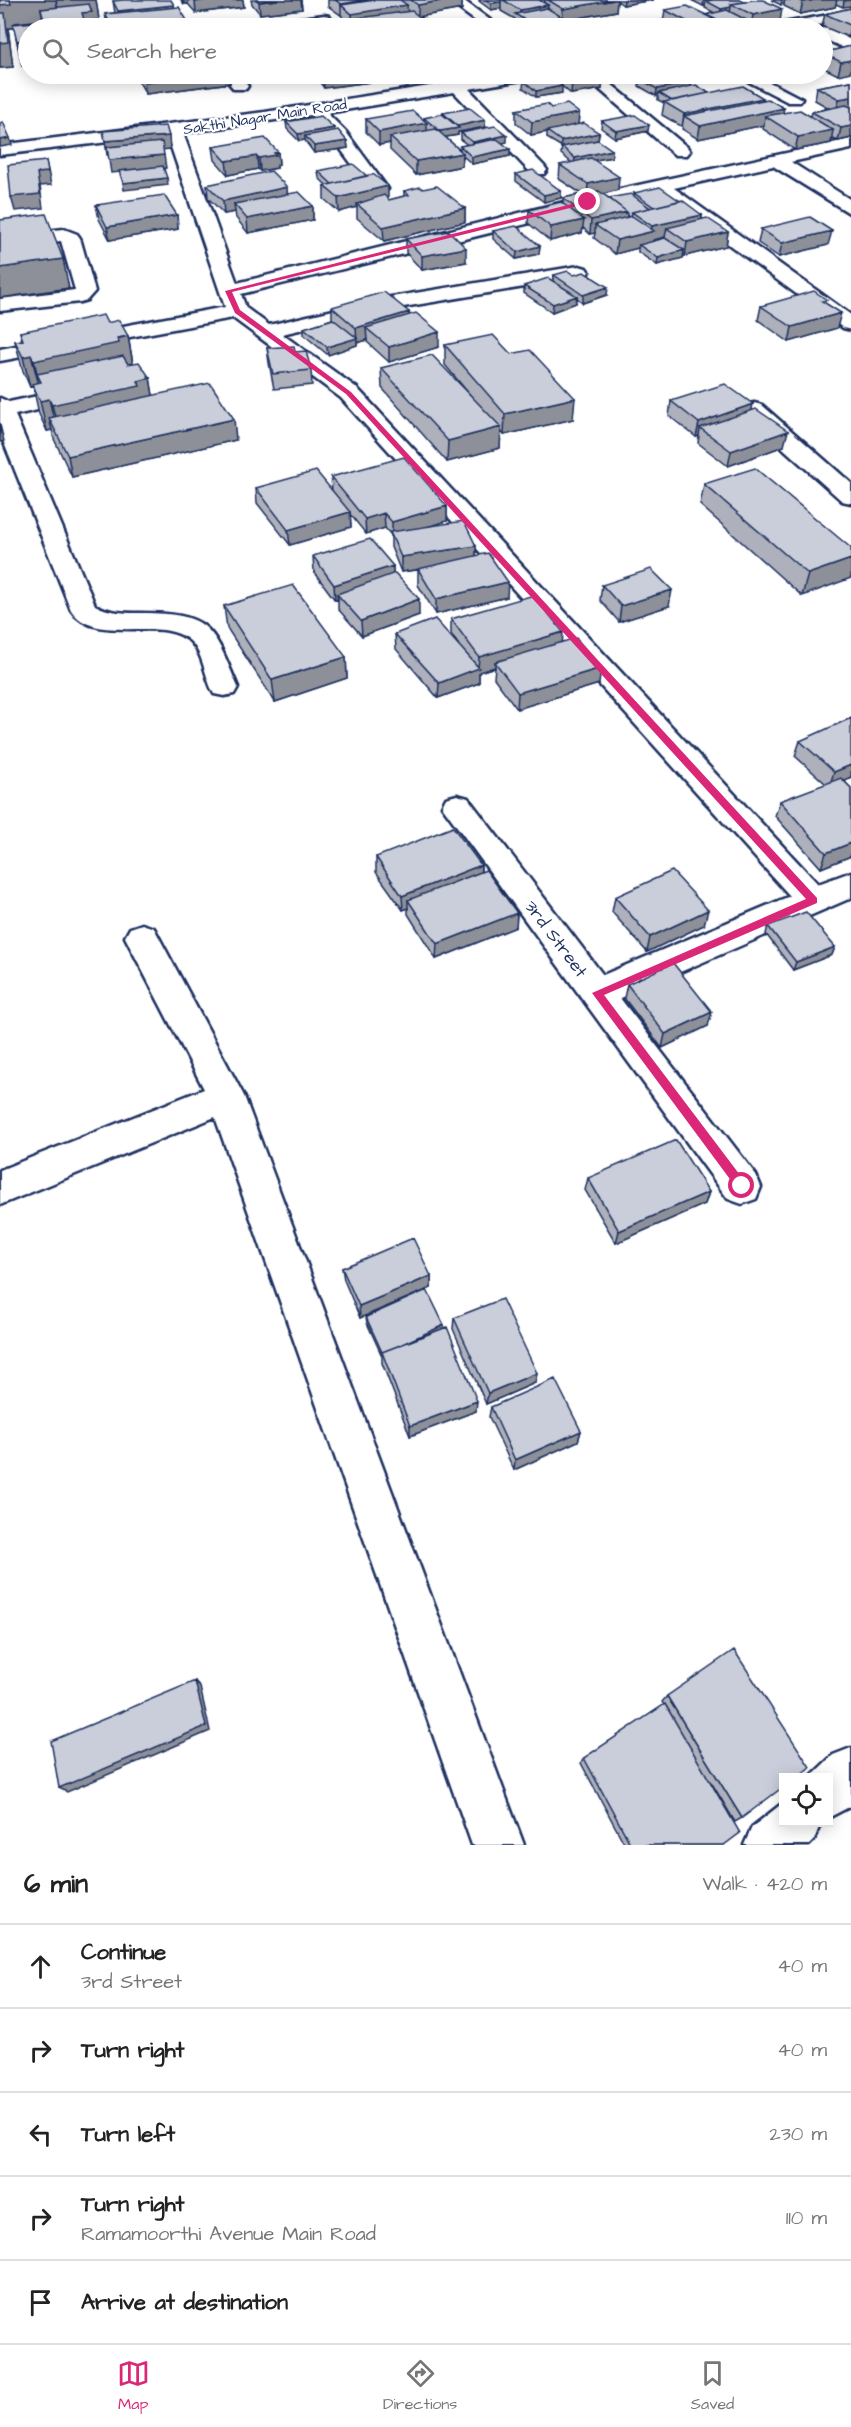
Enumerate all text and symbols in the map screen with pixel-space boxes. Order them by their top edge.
search box [18,18,833,84]
icon: search [39,35,72,68]
text: Search here [87,36,217,67]
street label: Sakthi Nagar Main Road [182,94,349,141]
route end [574,188,600,214]
street label: 3rd Street [519,895,594,983]
route start [728,1172,754,1198]
map controls [779,1773,833,1827]
button: locate [779,1773,833,1827]
text: 6 min [24,1866,88,1902]
text: Walk · 420 m [703,1870,827,1898]
text: Continue [81,1937,166,1968]
icon: ahead [24,1950,57,1983]
text: 40 m [777,1952,827,1980]
text: 3rd Street [81,1968,182,1996]
icon: right [24,2034,57,2067]
text: Turn right [81,2035,184,2066]
text: 40 m [777,2036,827,2064]
icon: left [24,2118,57,2151]
text: Turn left [81,2119,175,2150]
text: 230 m [769,2120,827,2148]
text: Turn right [81,2189,184,2220]
icon: right [24,2202,57,2235]
text: 110 m [786,2204,827,2232]
text: Ramamoorthi Avenue Main Road [81,2220,376,2248]
icon: arrive [24,2286,57,2319]
text: Arrive at destination [81,2287,288,2318]
tab: Map [117,2357,150,2415]
tab: Directions [383,2357,457,2415]
tab: Saved [691,2357,734,2415]

